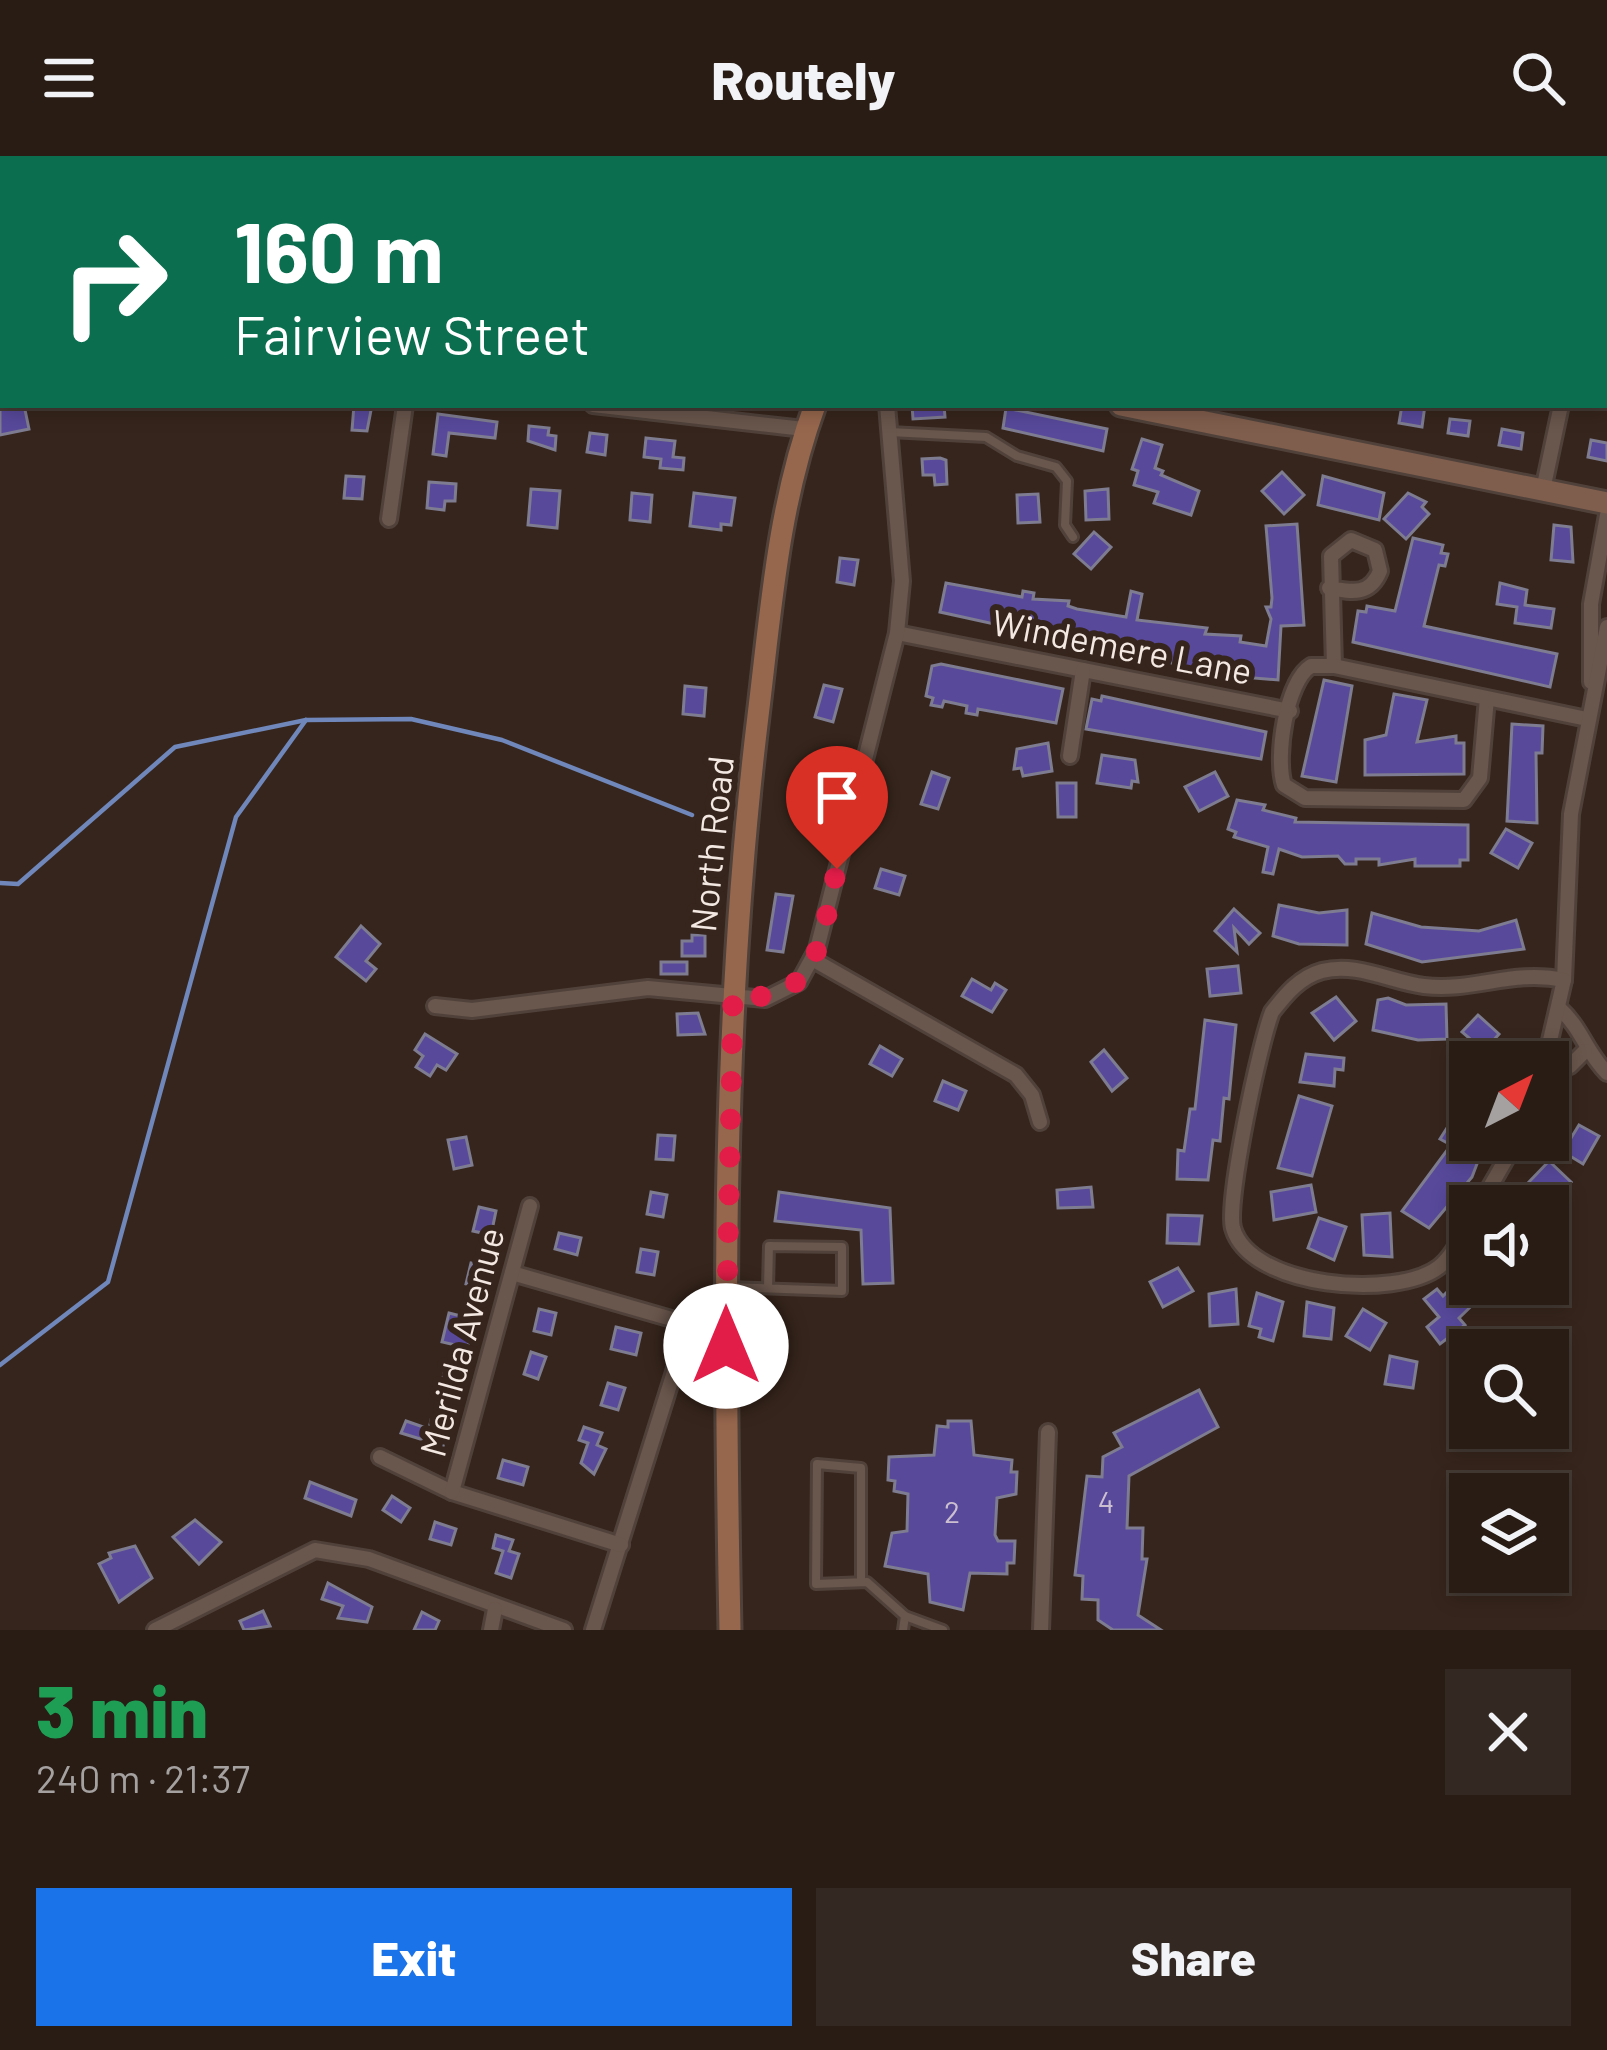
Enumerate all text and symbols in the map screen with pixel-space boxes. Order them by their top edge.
icon: menu [36,45,102,111]
icon: search [1505,45,1571,111]
text: Routely [711,46,896,111]
text: 160 m [234,199,444,300]
icon: right [36,204,192,360]
text: Fairview Street [234,301,590,366]
street label: Windemere Lane [989,599,1256,692]
pin [786,746,888,869]
street label: North Road [680,754,741,934]
icon: arrive [804,764,870,830]
north arrow [1449,1041,1569,1161]
map controls [1449,1041,1569,1593]
button: sound [1449,1185,1569,1305]
street label: Merilda Avenue [409,1222,512,1461]
position arrow [663,1283,789,1409]
button: search [1449,1329,1569,1449]
button: layers [1449,1473,1569,1593]
house number: 4 [1098,1483,1114,1519]
house number: 2 [944,1493,960,1529]
text: 3 min [36,1666,208,1752]
button: close [1445,1669,1571,1795]
text: 240 m · 21:37 [36,1754,250,1801]
button: Exit [36,1888,792,2026]
button: Share [816,1888,1571,2026]

